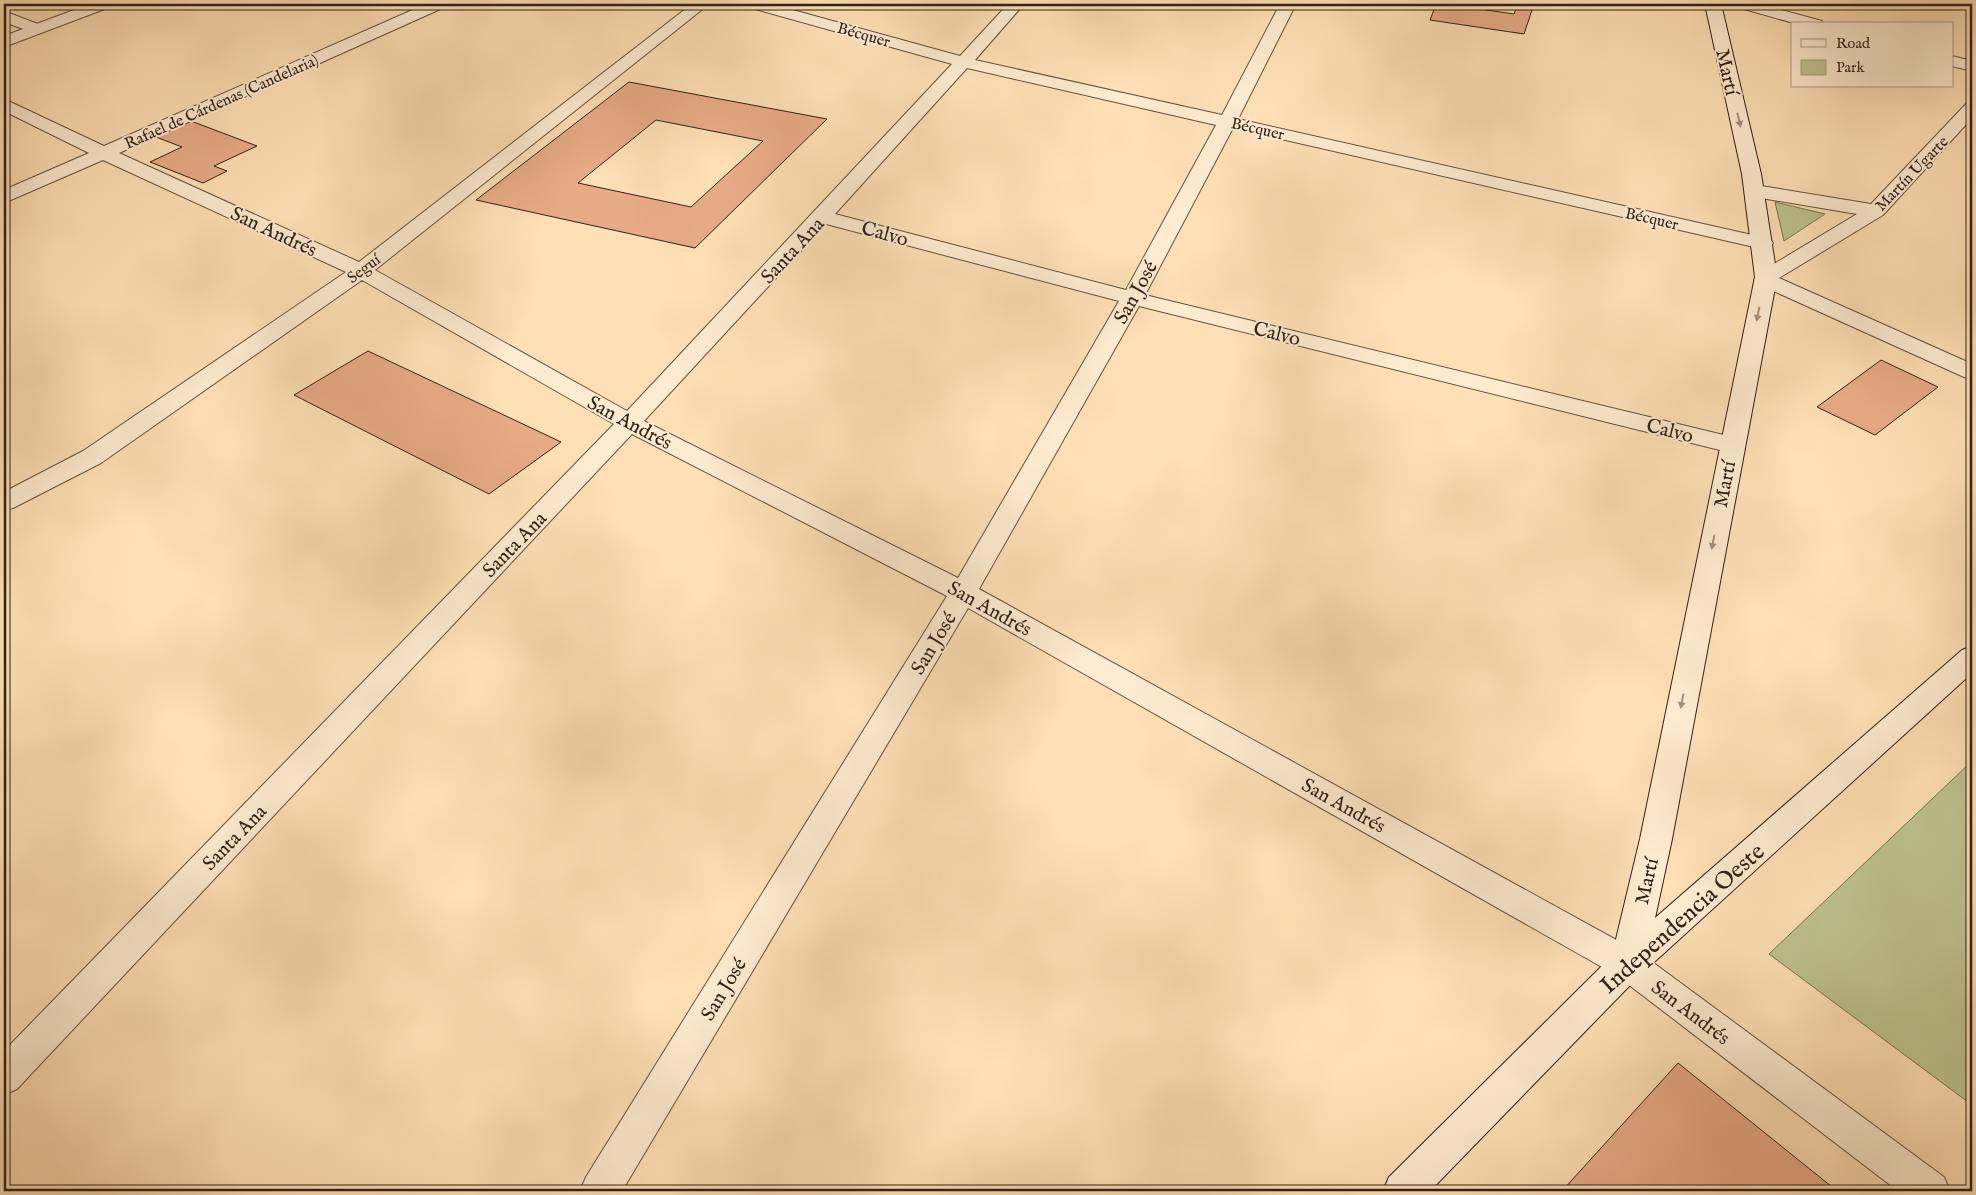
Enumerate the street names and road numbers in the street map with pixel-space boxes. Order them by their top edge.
street label: Bécquer [835,19,892,53]
street label: Martí [1709,47,1744,100]
street label: Rafael de Cárdenas (Candelaria) [122,51,322,155]
street label: Bécquer [1229,114,1286,146]
street label: Martín Ugarte [1872,133,1953,216]
street label: San Andrés [226,202,320,263]
street label: Bécquer [1623,204,1680,236]
street label: Santa Ana [756,212,831,290]
street label: Calvo [858,216,911,253]
street label: Seguí [343,250,386,289]
street label: San José [1109,257,1164,329]
street label: Calvo [1251,317,1303,352]
street label: San Andrés [583,391,676,456]
street label: Calvo [1644,414,1696,449]
street label: Martí [1709,457,1743,510]
street label: Santa Ana [478,507,553,583]
street label: San Andrés [943,576,1036,643]
street label: San José [906,608,963,680]
street label: San Andrés [1297,773,1390,840]
street label: Santa Ana [198,800,273,876]
street label: Independencia Oeste [1594,837,1772,1001]
street label: Martí [1630,854,1665,907]
street label: San José [696,954,753,1026]
street label: San Andrés [1646,975,1734,1051]

